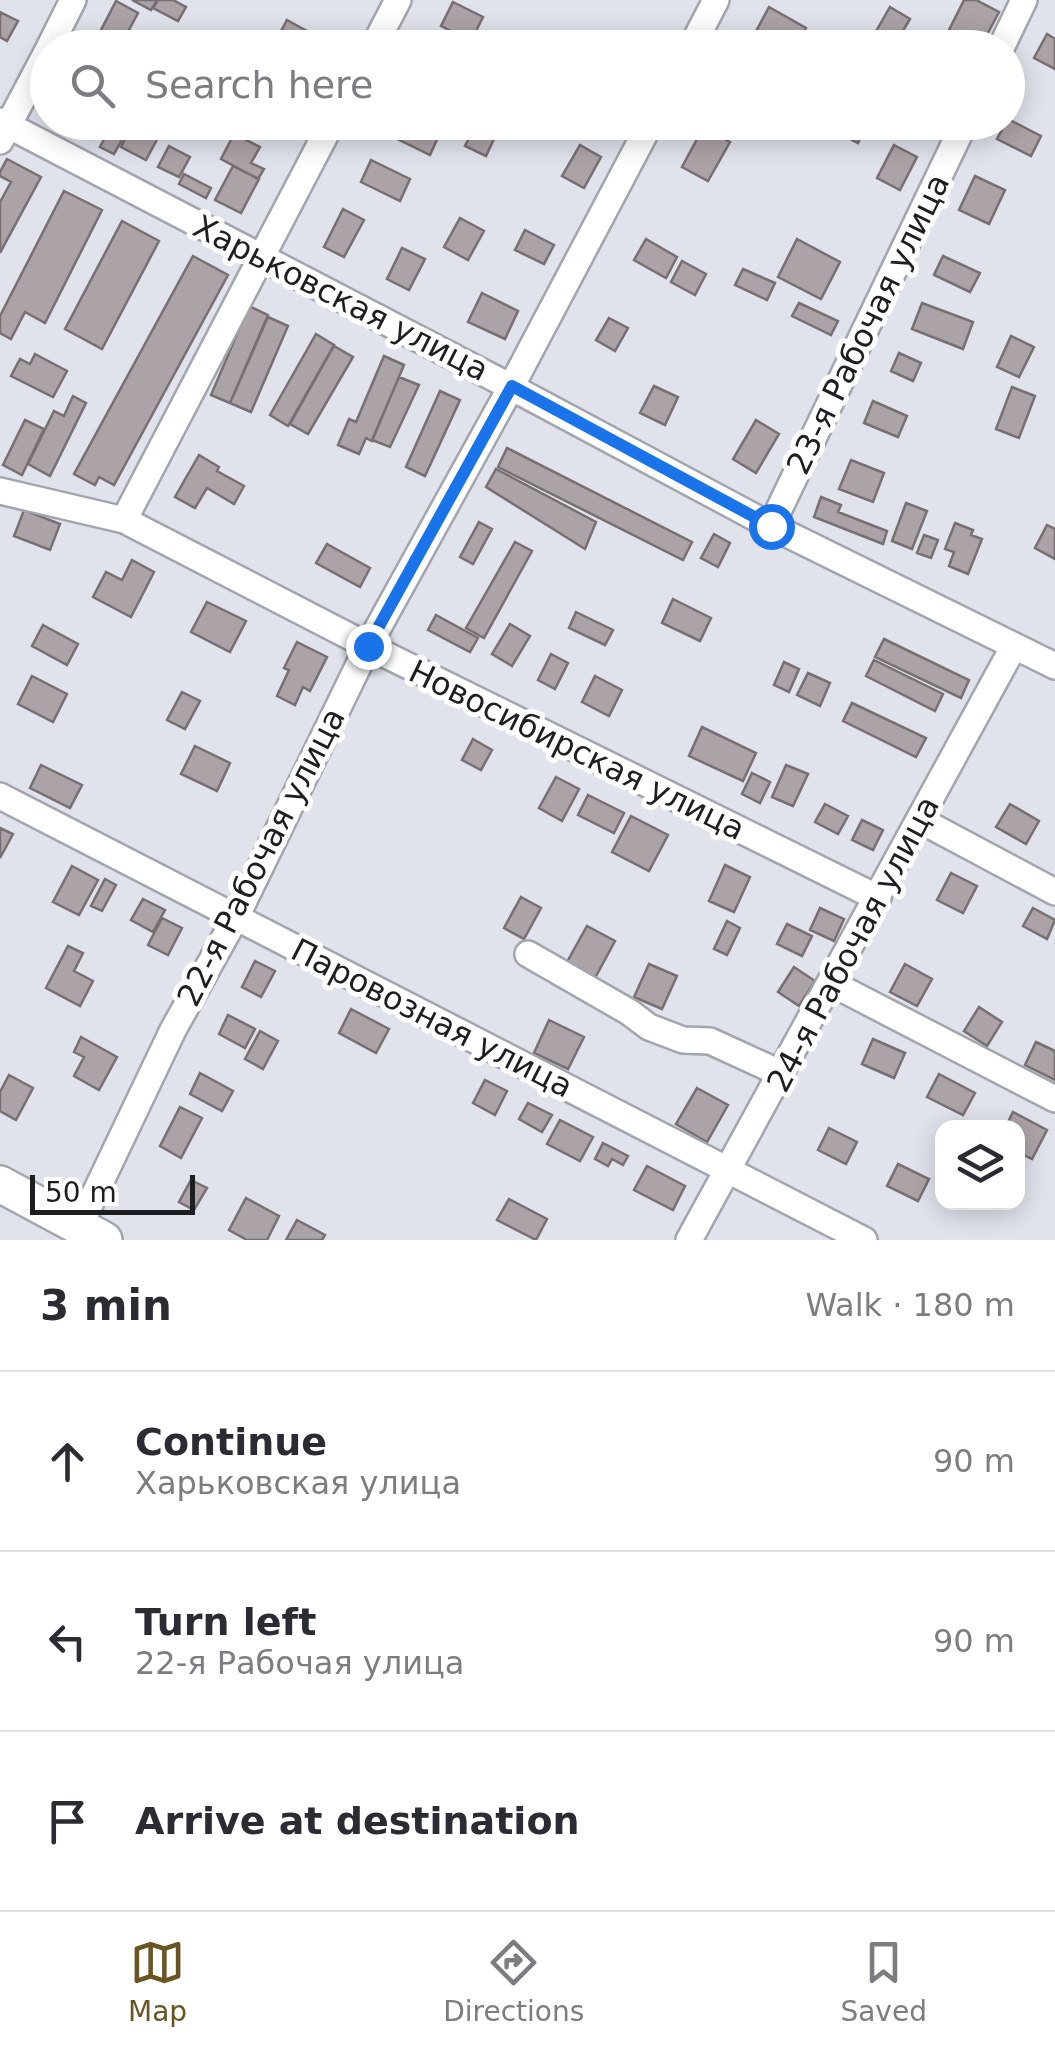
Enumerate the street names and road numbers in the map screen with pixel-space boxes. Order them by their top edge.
street label: 23-я Рабочая улица [779,168,957,480]
street label: Харьковская улица [187,207,495,389]
street label: Новосибирская улица [403,652,751,848]
street label: 22-я Рабочая улица [169,702,353,1012]
street label: 24-я Рабочая улица [759,790,947,1098]
street label: Паровозная улица [285,931,579,1105]

